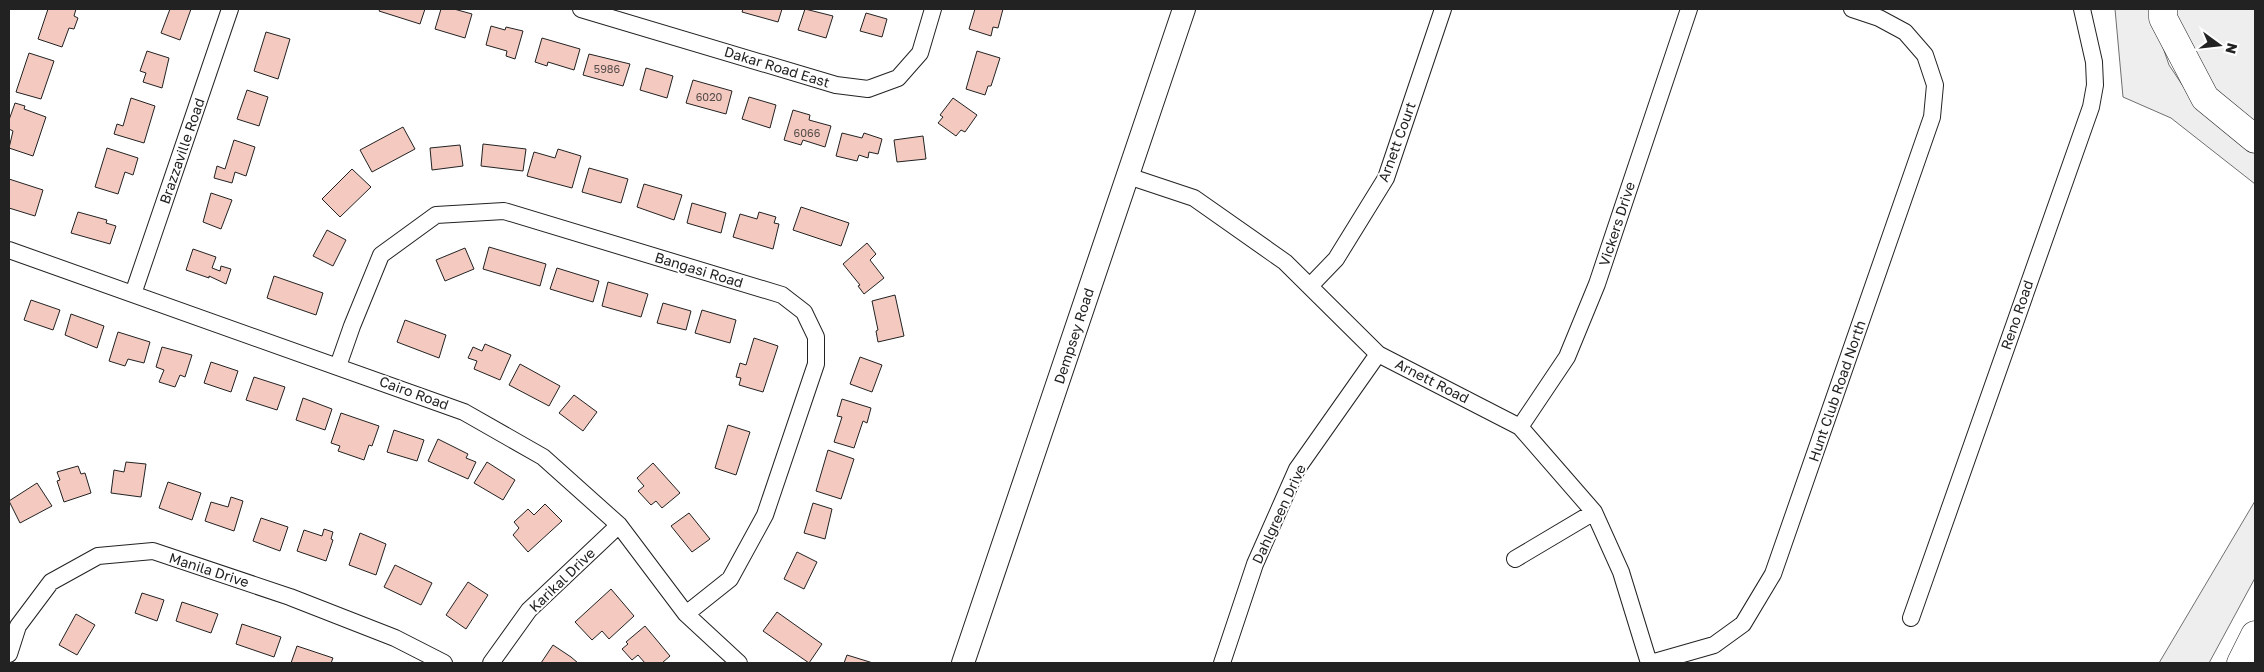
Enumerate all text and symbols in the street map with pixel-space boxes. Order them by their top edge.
north arrow [2194,20,2244,70]
text: N [2222,41,2242,56]
street label: Dakar Road East [722,42,832,91]
house number: 5986 [594,62,621,75]
house number: 6020 [696,90,723,103]
street label: Brazzaville Road [155,96,208,206]
street label: Arnett Court [1374,100,1419,184]
house number: 6066 [794,126,821,139]
street label: Vickers Drive [1595,180,1638,268]
street label: Bangasi Road [653,248,745,291]
street label: Reno Road [1997,278,2036,352]
street label: Dempsey Road [1050,286,1097,386]
street label: Hunt Club Road North [1804,318,1869,464]
street label: Arnett Road [1393,355,1472,406]
street label: Cairo Road [377,372,451,413]
street label: Dahlgreen Drive [1248,461,1309,566]
street label: Karikal Drive [525,544,598,615]
street label: Manila Drive [167,549,251,590]

